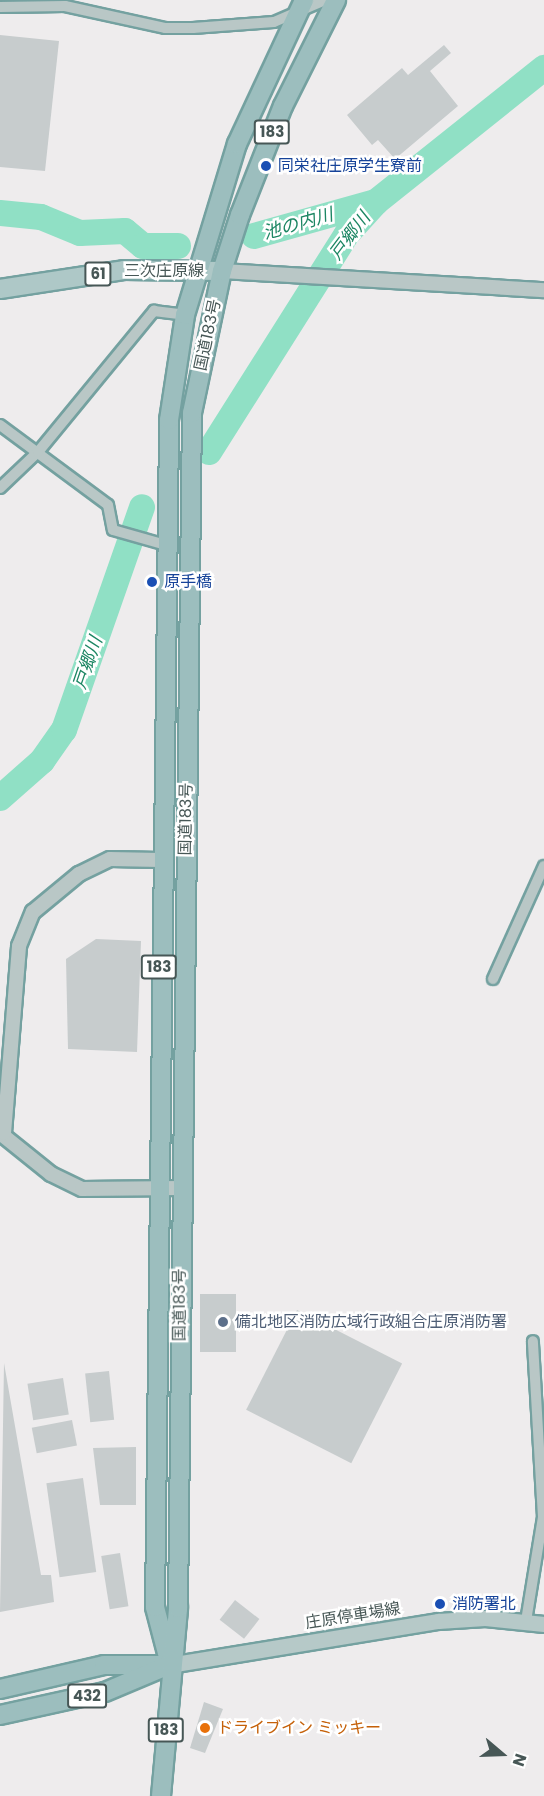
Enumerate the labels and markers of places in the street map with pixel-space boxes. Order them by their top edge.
place label: 同栄社庄原学生寮前 [278,156,422,176]
marker: 同栄社庄原学生寮前 [259,159,273,173]
place label: 原手橋 [164,572,212,592]
marker: 原手橋 [145,575,159,589]
place label: 備北地区消防広域行政組合庄原消防署 [235,1312,507,1332]
marker: 備北地区消防広域行政組合庄原消防署 [216,1315,230,1329]
place label: 消防署北 [452,1594,516,1614]
marker: 消防署北 [433,1597,447,1611]
place label: ドライブイン ミッキー [217,1718,381,1738]
marker: ドライブイン ミッキー [198,1721,212,1735]

